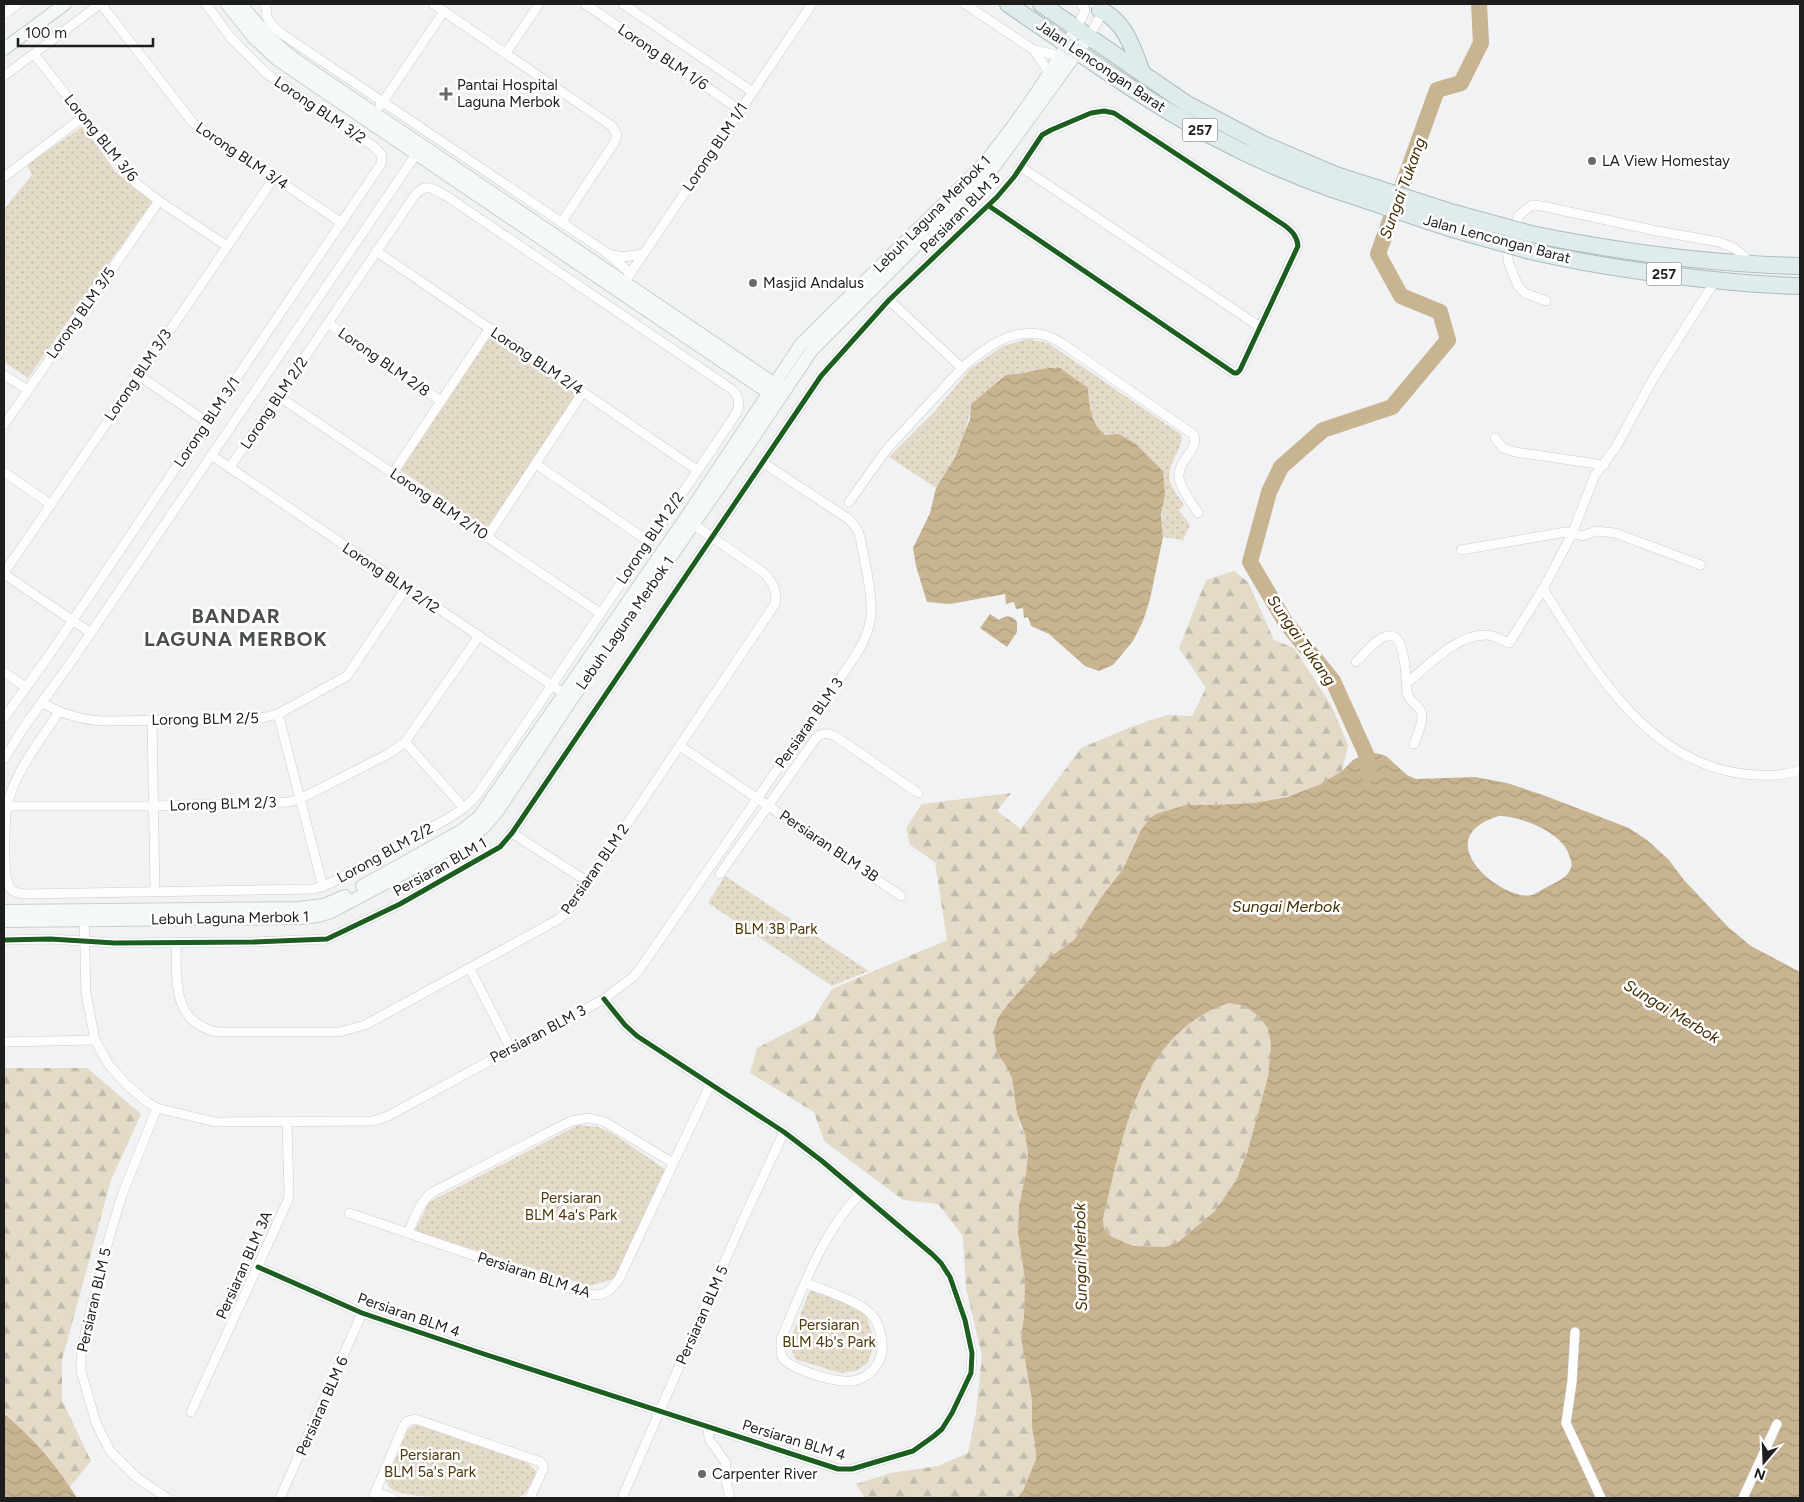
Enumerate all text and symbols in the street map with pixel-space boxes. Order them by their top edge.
scale bar [18,15,152,47]
street label: Jalan Lencongan Barat [1033,16,1169,116]
street label: Lorong BLM 1/6 [614,20,712,94]
text: 100 m [25,24,67,42]
street label: Lorong BLM 3/2 [271,73,369,147]
place label: Pantai Hospital Laguna Merbok [457,76,561,111]
marker: Pantai Hospital Laguna Merbok [439,87,453,101]
street label: Lorong BLM 3/6 [60,91,142,186]
street label: Lorong BLM 1/1 [679,99,751,195]
street label: Lorong BLM 3/4 [192,118,292,194]
road number: 257 [1182,118,1218,142]
water label: Sungai Tukang [1375,135,1430,241]
street label: Lebuh Laguna Merbok 1 [870,152,994,276]
place label: LA View Homestay [1602,152,1730,170]
marker: LA View Homestay [1586,155,1598,167]
street label: Persiaran BLM 3 [916,169,1004,257]
street label: Jalan Lencongan Barat [1421,211,1573,267]
road number: 257 [1646,262,1682,286]
street label: Lorong BLM 3/5 [43,264,119,362]
place label: Masjid Andalus [763,274,864,292]
marker: Masjid Andalus [747,277,759,289]
street label: Lorong BLM 2/4 [487,323,587,399]
street label: Lorong BLM 2/8 [335,324,433,400]
street label: Lorong BLM 3/3 [101,326,175,424]
street label: Lorong BLM 2/2 [237,354,311,452]
street label: Lorong BLM 3/1 [170,374,244,470]
street label: Lorong BLM 2/10 [386,465,492,543]
street label: Lorong BLM 2/2 [613,489,687,587]
street label: Lorong BLM 2/12 [339,539,443,617]
street label: Lebuh Laguna Merbok 1 [572,553,678,693]
water label: Sungai Tukang [1263,591,1340,689]
district label: BANDAR LAGUNA MERBOK [144,604,328,651]
street label: Persiaran BLM 3 [771,674,847,772]
street label: Lorong BLM 2/5 [151,709,259,729]
street label: Lorong BLM 2/3 [169,793,277,815]
street label: Persiaran BLM 3B [776,806,882,886]
street label: Lorong BLM 2/2 [334,819,436,887]
street label: Persiaran BLM 2 [557,820,633,918]
street label: Persiaran BLM 1 [390,834,490,900]
water label: Sungai Merbok [1232,897,1341,916]
street label: Lebuh Laguna Merbok 1 [151,908,309,928]
park label: BLM 3B Park [735,920,818,938]
water label: Sungai Merbok [1620,975,1724,1048]
street label: Persiaran BLM 3 [487,1001,589,1067]
park label: Persiaran BLM 4a's Park [525,1189,618,1224]
water label: Sungai Merbok [1070,1201,1091,1311]
street label: Persiaran BLM 3A [212,1208,276,1322]
street label: Persiaran BLM 5 [73,1246,115,1354]
street label: Persiaran BLM 4A [475,1248,593,1302]
street label: Persiaran BLM 5 [672,1263,732,1367]
street label: Persiaran BLM 4 [355,1289,463,1341]
park label: Persiaran BLM 4b's Park [782,1316,877,1351]
street label: Persiaran BLM 6 [292,1353,352,1458]
street label: Persiaran BLM 4 [740,1416,848,1464]
north arrow [1739,1437,1789,1487]
park label: Persiaran BLM 5a's Park [384,1446,477,1481]
text: N [1752,1464,1768,1484]
place label: Carpenter River [712,1465,817,1483]
marker: Carpenter River [696,1468,708,1480]

